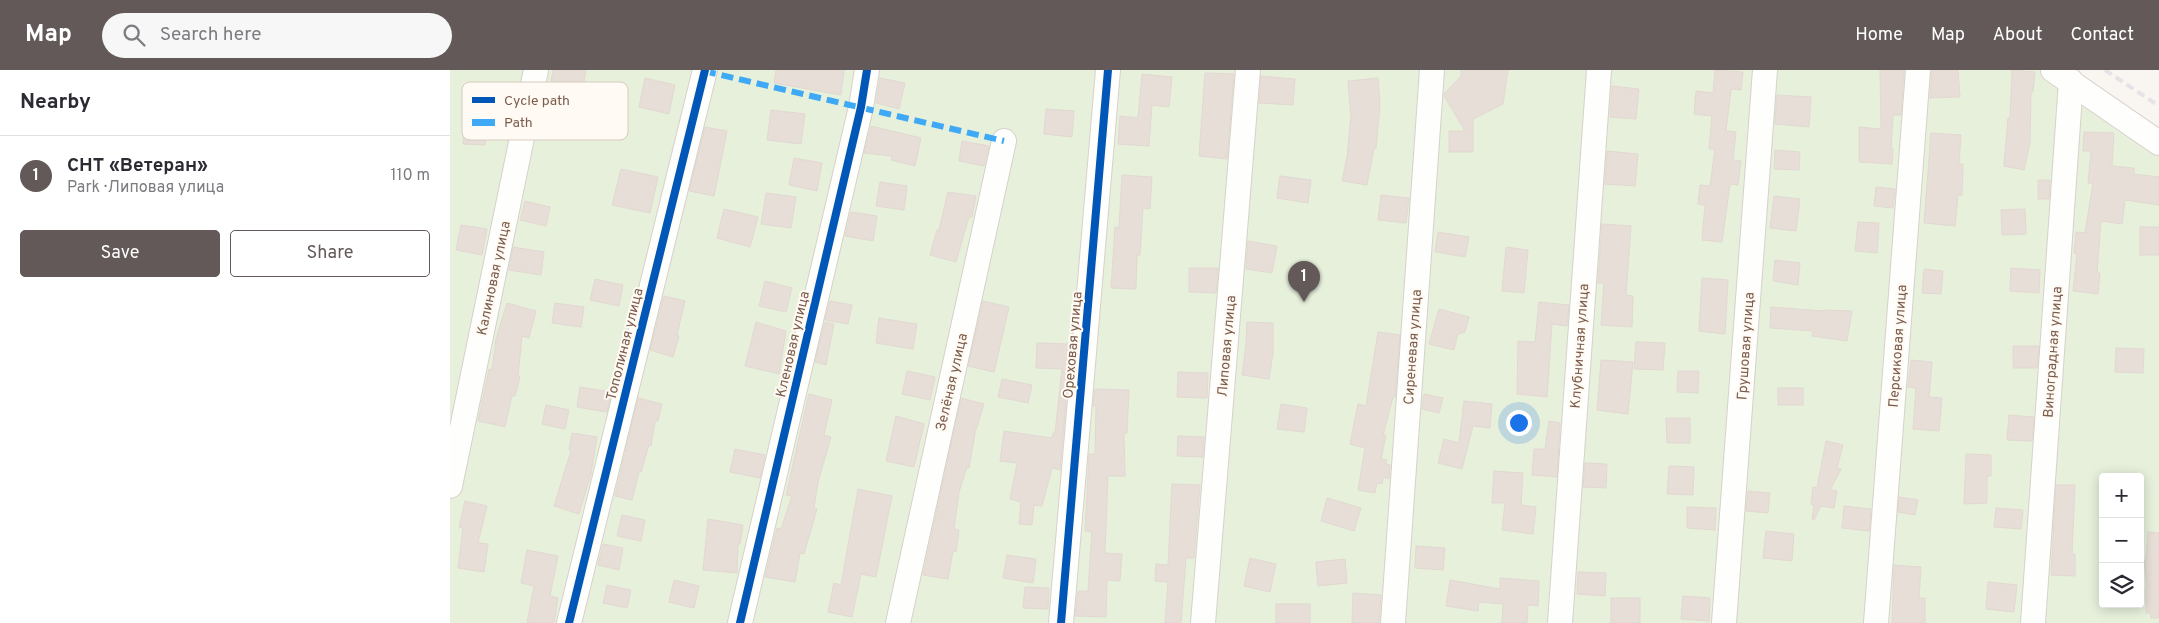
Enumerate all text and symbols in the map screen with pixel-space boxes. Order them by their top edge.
search box [102,13,452,58]
text: Map [25,20,72,50]
icon: search [120,21,148,49]
text: Search here [160,23,261,47]
text: Home [1855,24,1903,47]
text: Map [1931,24,1965,47]
text: About [1993,24,2042,47]
text: Contact [2070,24,2134,47]
legend [462,82,628,140]
text: Nearby [20,89,91,116]
text: Cycle path [504,93,570,110]
text: Path [504,115,533,132]
text: СНТ «Ветеран» [67,154,208,178]
text: 1 [33,166,39,186]
text: 110 m [390,166,430,186]
text: Park · Липовая улица [67,178,224,198]
street label: Калиновая улица [474,220,515,337]
button: Save [20,230,220,277]
button: Share [230,230,430,277]
pin: 1 [1288,261,1320,302]
street label: Клубничная улица [1568,283,1593,409]
street label: Персиковая улица [1886,284,1911,408]
street label: Виноградная улица [2040,286,2067,418]
street label: Тополиная улица [603,287,648,402]
street label: Сиреневая улица [1401,289,1426,405]
street label: Кленовая улица [773,290,814,399]
street label: Ореховая улица [1060,291,1087,399]
street label: Грушовая улица [1734,292,1759,401]
street label: Липовая улица [1215,295,1240,398]
street label: Зелёная улица [933,332,972,433]
your location [1506,410,1532,436]
map controls [2099,473,2144,608]
button: + [2099,473,2144,518]
button: − [2099,518,2144,563]
button: layers [2099,563,2144,608]

